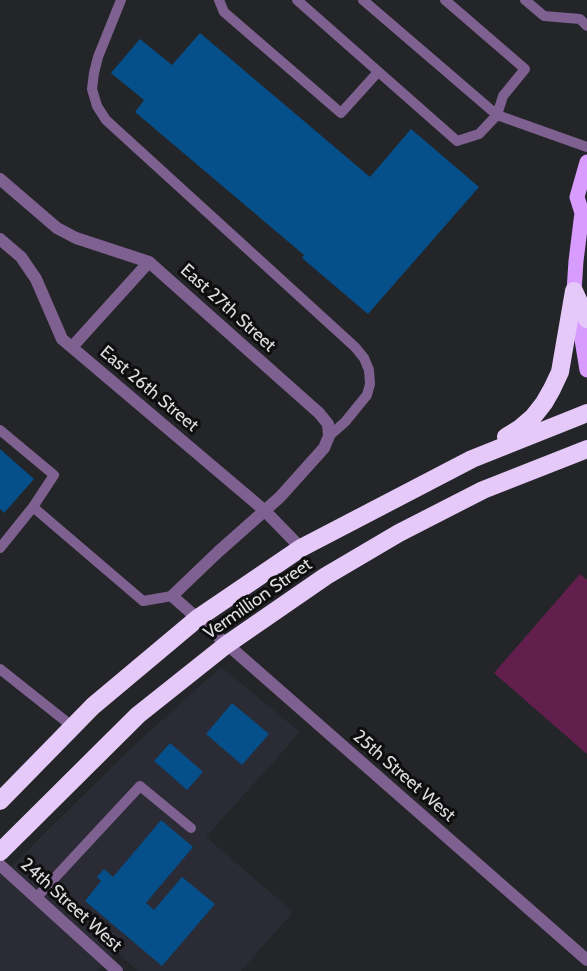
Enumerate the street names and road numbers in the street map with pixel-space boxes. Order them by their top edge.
street label: East 27th Street [176,260,280,356]
street label: East 26th Street [95,342,203,436]
street label: Vermillion Street [200,554,316,644]
street label: 25th Street West [348,726,460,826]
street label: 24th Street West [16,854,126,956]

